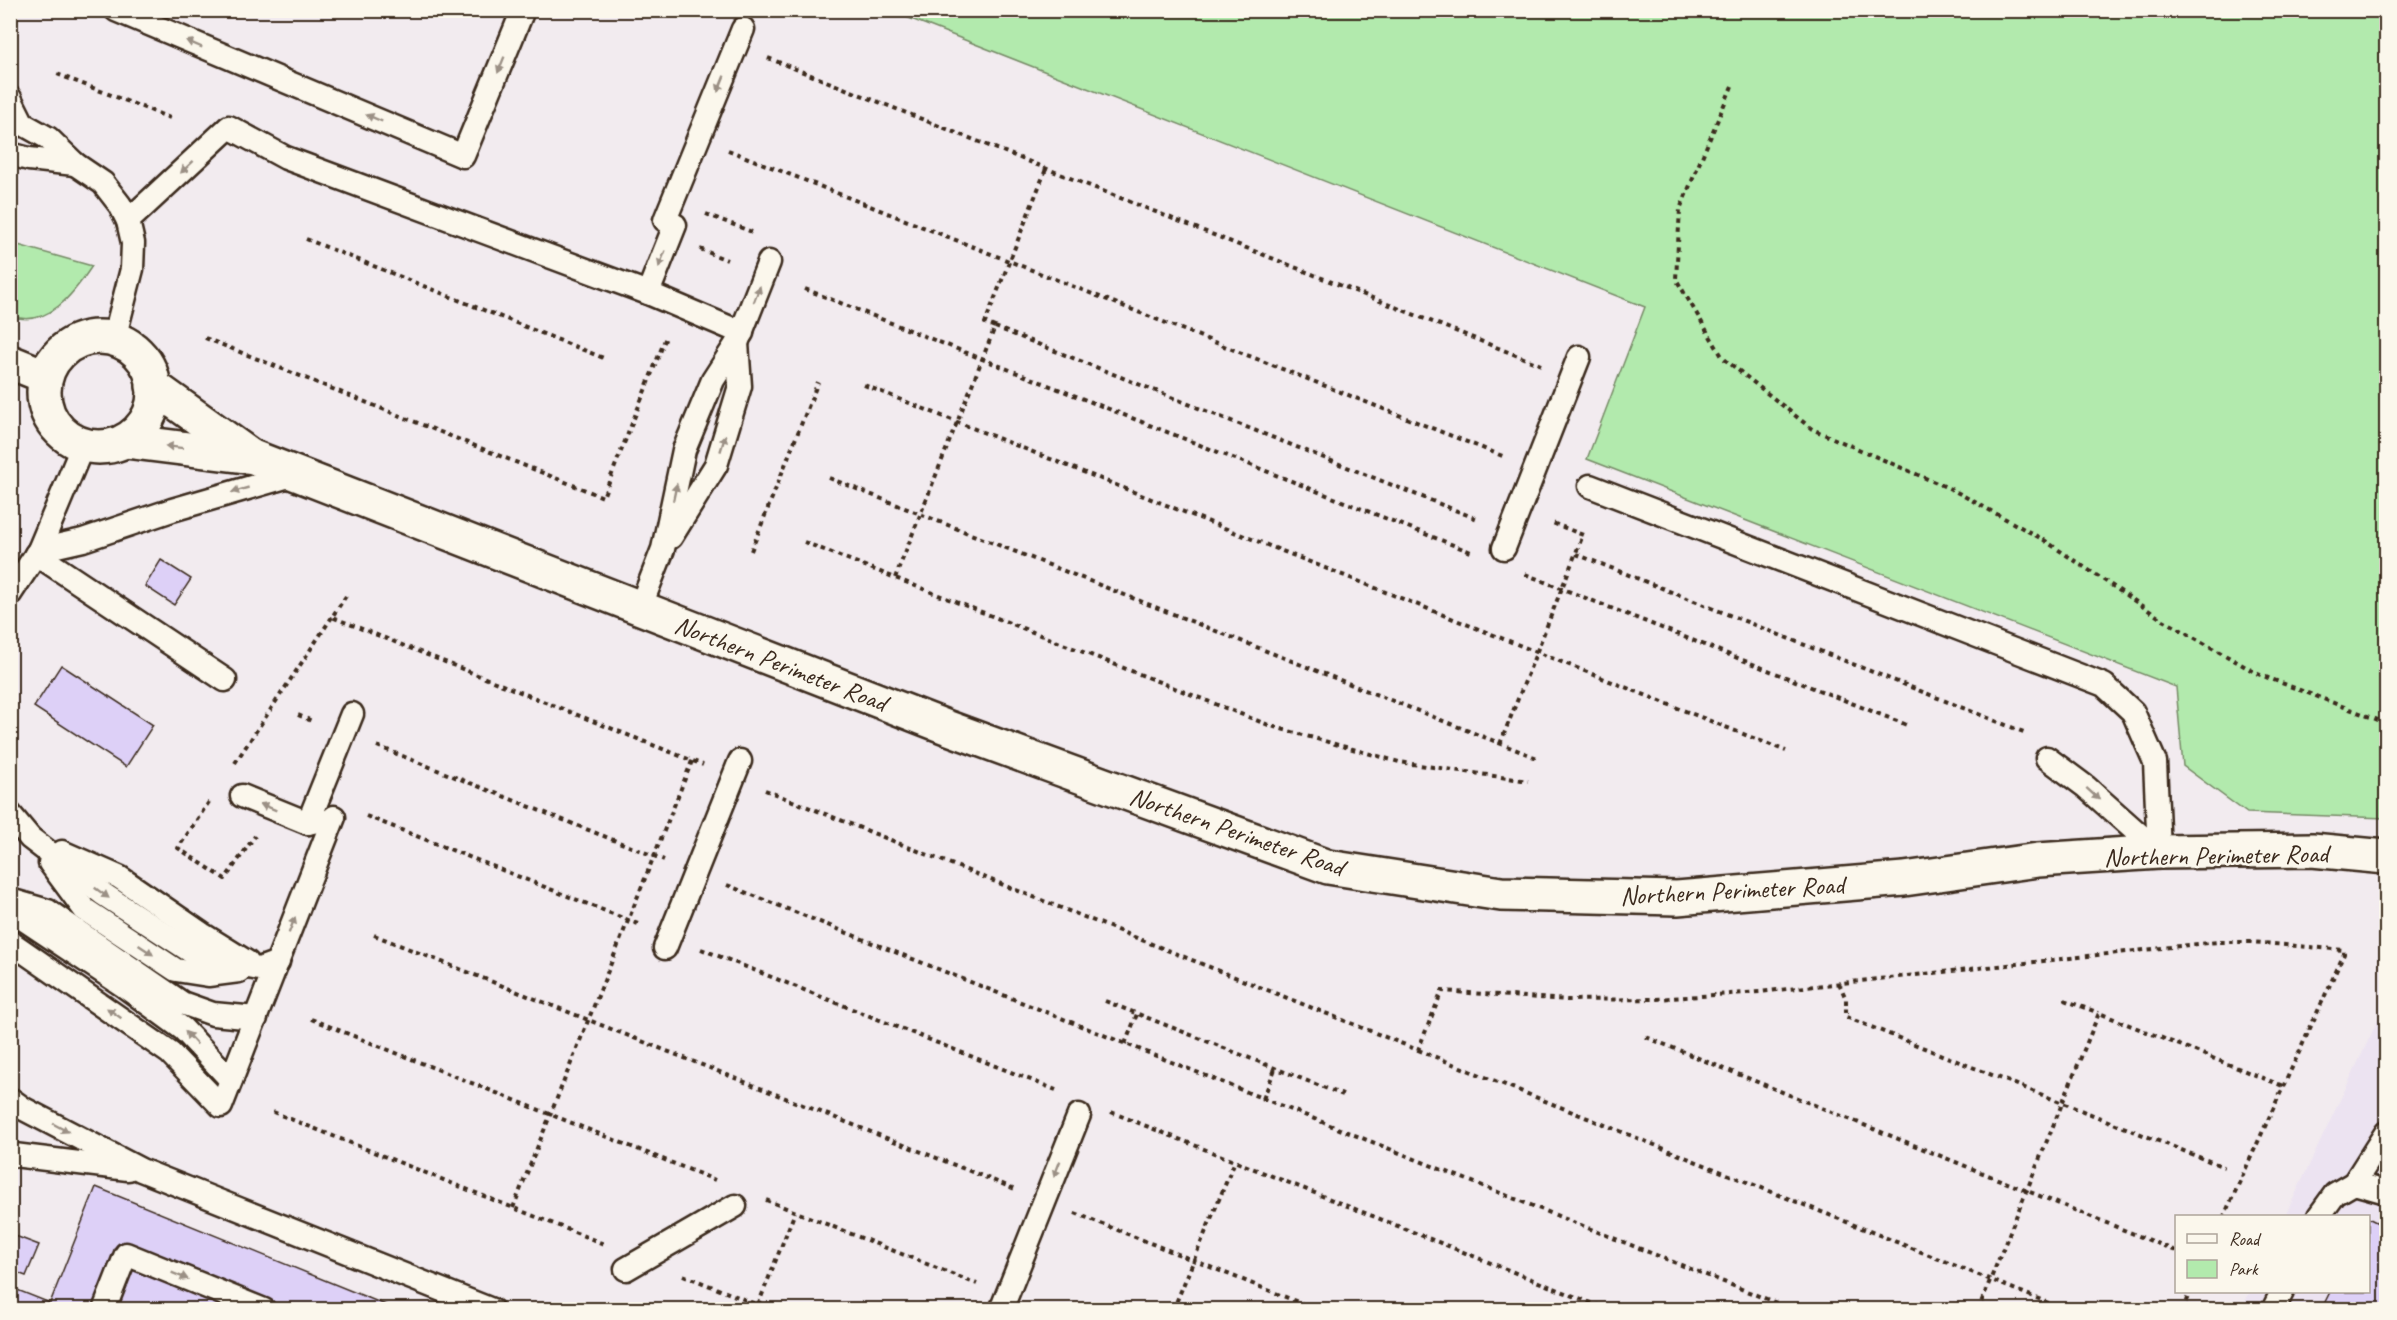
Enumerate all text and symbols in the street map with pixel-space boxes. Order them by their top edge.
one-way arrow [185,39,203,49]
one-way arrow [496,56,506,74]
one-way arrow [716,75,726,93]
one-way arrow [365,113,383,123]
one-way arrow [179,160,194,174]
one-way arrow [657,250,666,268]
one-way arrow [752,284,762,302]
one-way arrow [719,434,728,452]
one-way arrow [165,442,184,452]
one-way arrow [671,482,680,501]
one-way arrow [231,486,249,495]
street label: Northern Perimeter Road [670,608,895,720]
street label: Northern Perimeter Road [1125,779,1352,885]
one-way arrow [2086,787,2101,801]
one-way arrow [259,802,277,811]
street label: Northern Perimeter Road [2104,837,2332,874]
street label: Northern Perimeter Road [1619,868,1849,913]
one-way arrow [93,887,109,899]
one-way arrow [288,915,298,933]
one-way arrow [138,944,154,956]
one-way arrow [106,1008,122,1019]
one-way arrow [185,1031,198,1046]
one-way arrow [52,1123,69,1133]
one-way arrow [1052,1160,1062,1178]
legend [2175,1215,2370,1293]
text: Road [2229,1228,2262,1250]
text: Park [2229,1258,2259,1280]
one-way arrow [172,1271,190,1281]

